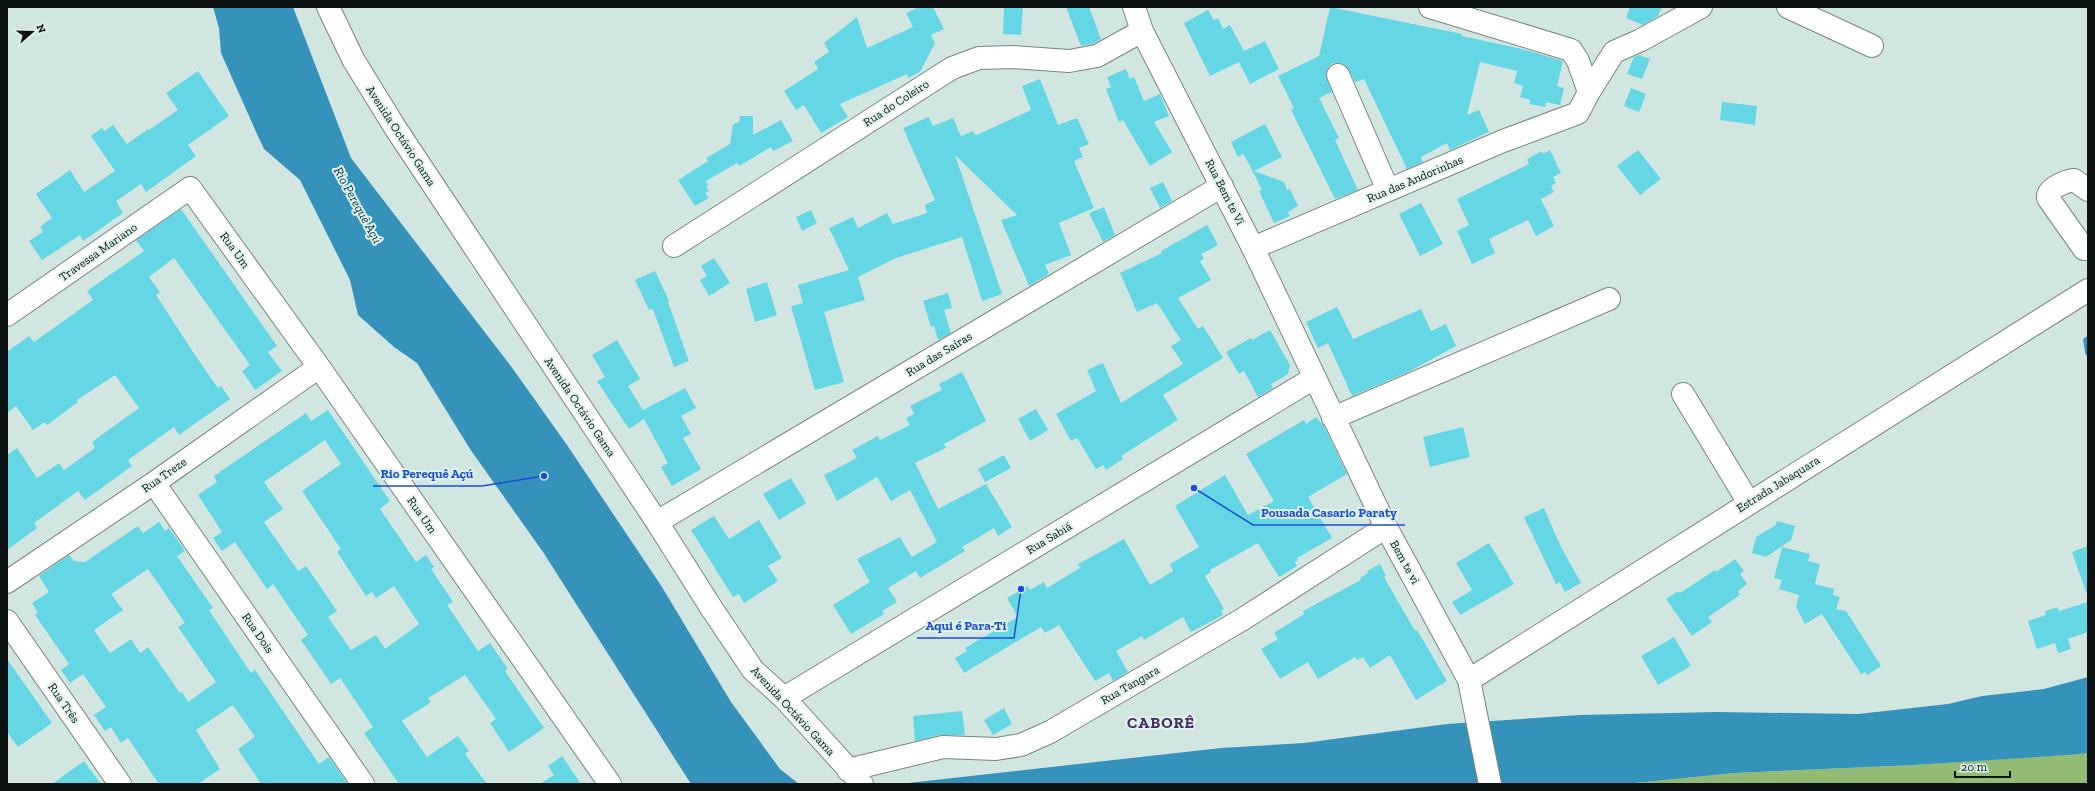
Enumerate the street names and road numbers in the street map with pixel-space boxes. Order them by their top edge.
street label: Rua do Coleiro [861,77,931,129]
street label: Avenida Octávio Gama [363,83,439,189]
street label: Rua das Andorinhas [1365,152,1465,206]
street label: Rua Bem te Vi [1202,157,1248,228]
street label: Travessa Mariano [56,220,140,284]
street label: Rua Um [217,229,253,271]
street label: Rua das Saíras [903,329,975,379]
street label: Avenida Octávio Gama [541,355,619,460]
street label: Estrada Jabaquara [1734,453,1822,515]
street label: Rua Treze [139,454,189,496]
street label: Rua Um [404,494,440,536]
street label: Rua Sabiá [1024,519,1074,557]
street label: Bem te vi [1387,538,1423,587]
street label: Rua Dois [239,610,277,656]
street label: Rua Tangara [1098,662,1162,707]
street label: Avenida Octávio Gama [748,663,838,759]
street label: Rua Três [45,680,83,726]

